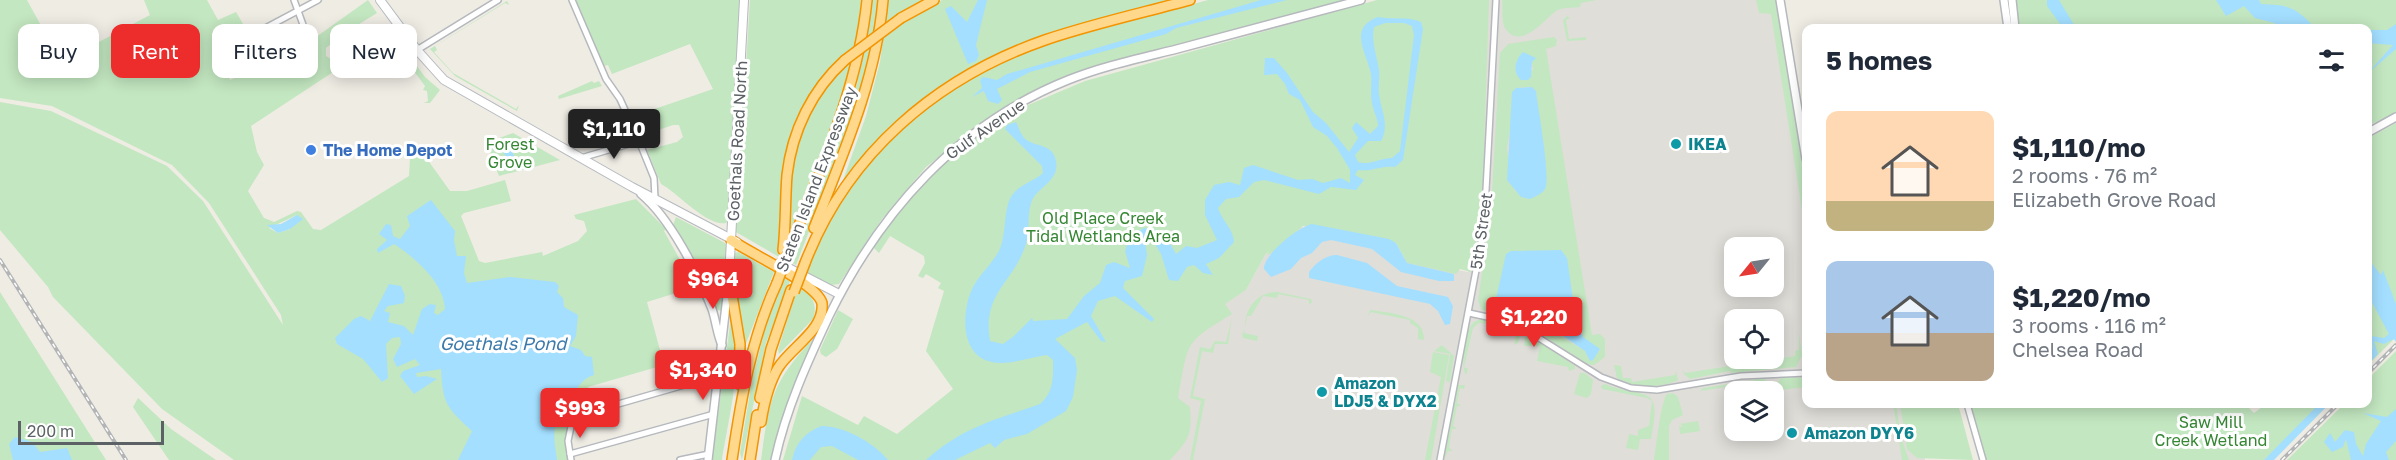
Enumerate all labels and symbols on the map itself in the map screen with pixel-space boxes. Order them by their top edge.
street label: Goethals Road North [723,60,751,222]
street label: Staten Island Expressway [771,83,861,275]
street label: Gulf Avenue [942,94,1028,164]
pin: $1,110 [565,109,663,160]
park label: Forest Grove [485,134,535,172]
place label: IKEA [1688,134,1727,154]
marker: IKEA [1669,137,1683,151]
place label: The Home Depot [323,140,452,160]
marker: The Home Depot [304,143,318,157]
street label: 5th Street [1466,192,1496,270]
park label: Old Place Creek Tidal Wetlands Area [1026,208,1180,246]
north arrow [1724,237,1784,297]
pin: $964 [677,259,749,310]
pin: $1,220 [1485,297,1583,348]
water label: Goethals Pond [440,332,568,354]
pin: $1,340 [654,350,752,401]
place label: Amazon LDJ5 & DYX2 [1334,373,1437,411]
marker: Amazon LDJ5 & DYX2 [1315,385,1329,399]
pin: $993 [544,388,616,439]
park label: Saw Mill Creek Wetland [2155,412,2267,450]
scale bar [18,418,164,446]
place label: Amazon DYY6 [1804,423,1914,443]
marker: Amazon DYY6 [1785,426,1799,440]

